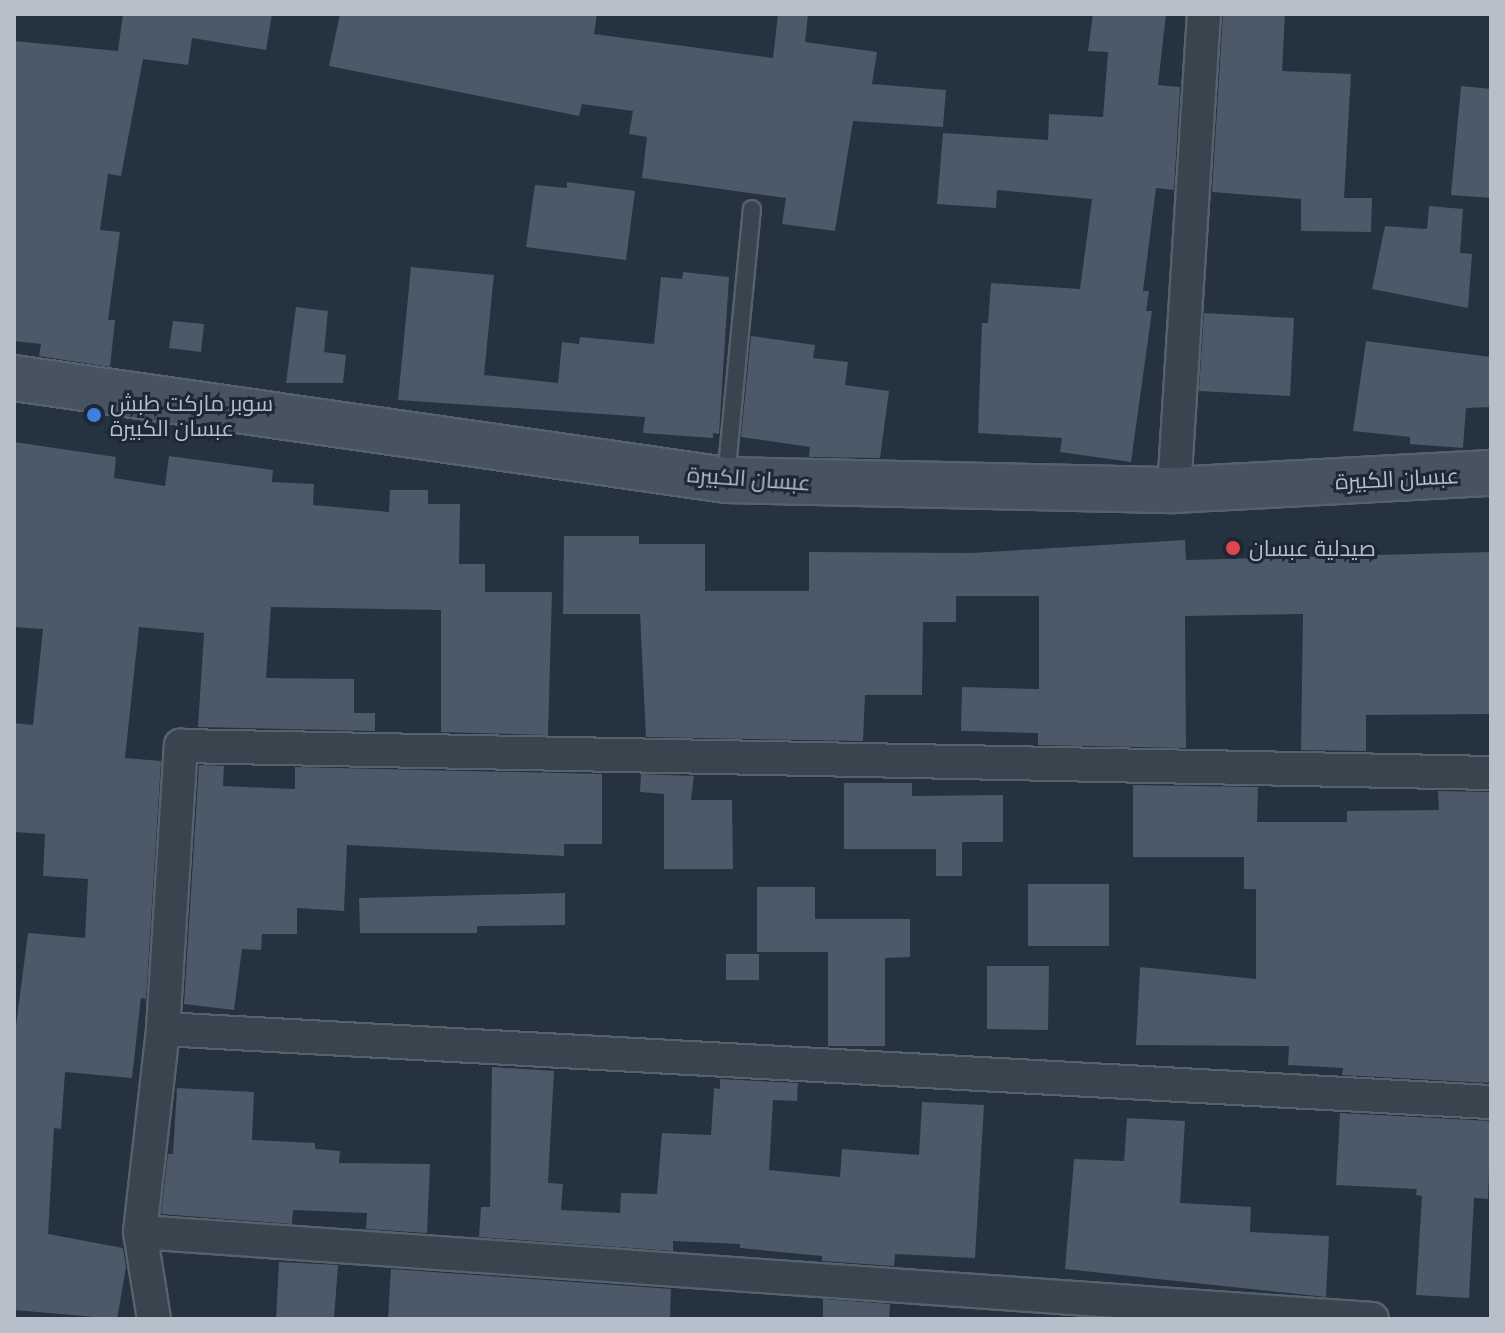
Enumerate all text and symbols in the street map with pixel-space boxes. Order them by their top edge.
place label: سوبر ماركت طبش عبسان الكبيرة [110,389,273,440]
marker: سوبر ماركت طبش عبسان الكبيرة [85,406,103,424]
street label: عبسان الكبيرة [686,461,812,495]
street label: عبسان الكبيرة [1334,462,1460,494]
place label: صيدلية عبسان [1249,535,1376,561]
marker: صيدلية عبسان [1224,539,1242,557]

